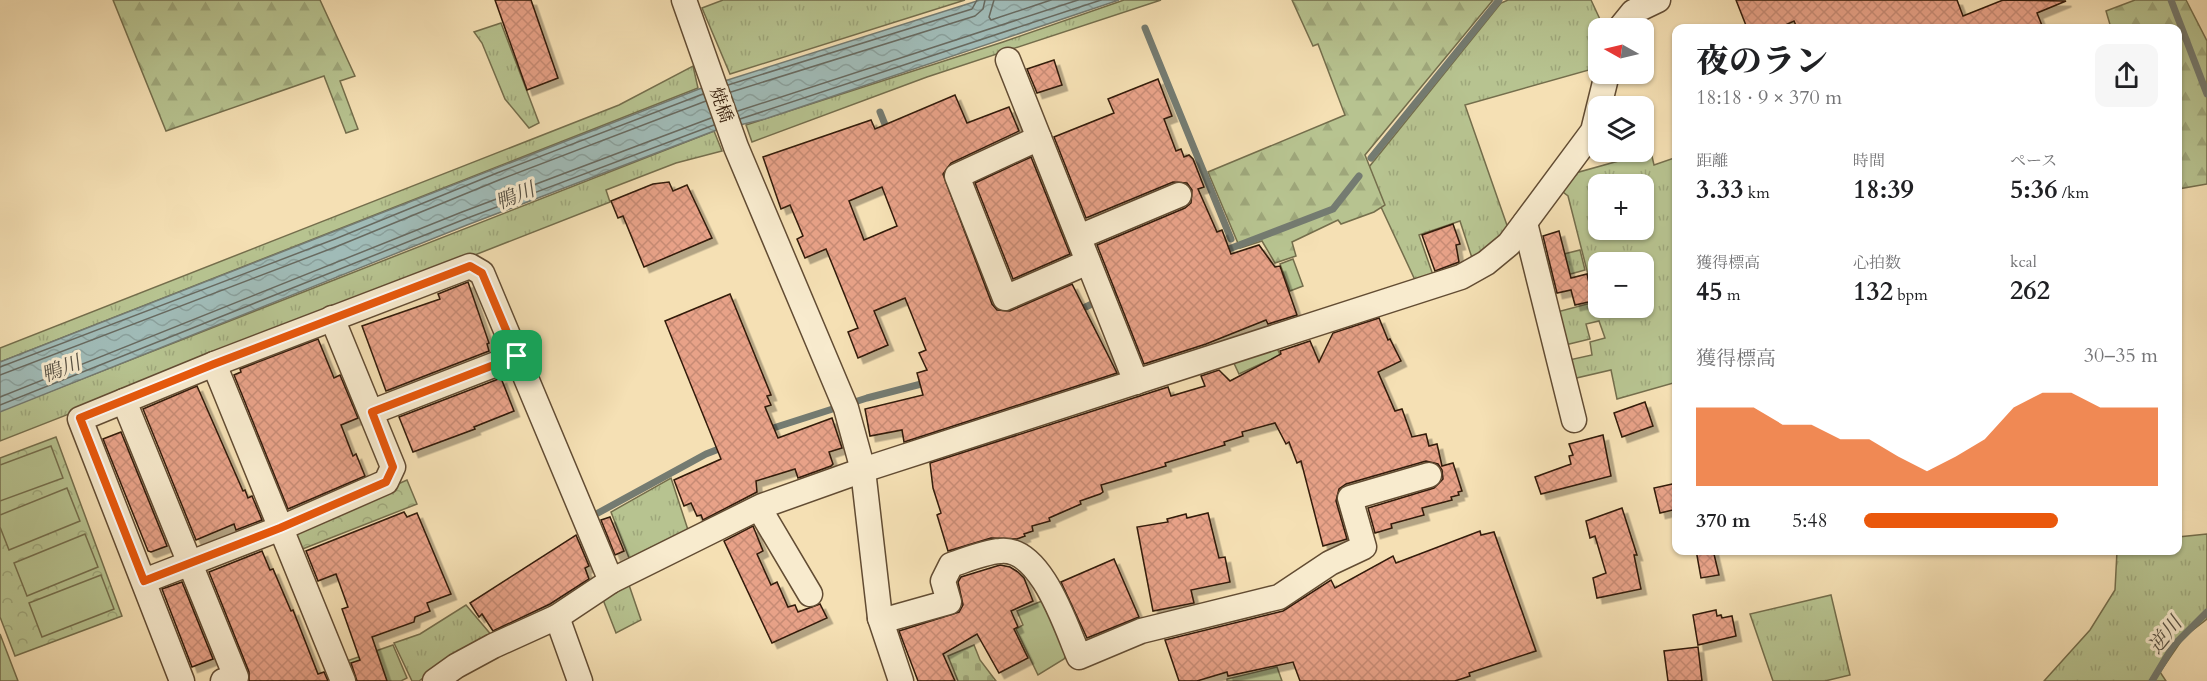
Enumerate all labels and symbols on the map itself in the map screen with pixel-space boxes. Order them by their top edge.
north arrow [1588,18,1654,84]
street label: 焼橋 [703,84,739,126]
water label: 鴨川 [491,175,540,216]
pin [491,330,542,381]
water label: 鴨川 [37,349,86,389]
water label: 逆川 [2142,609,2189,659]

